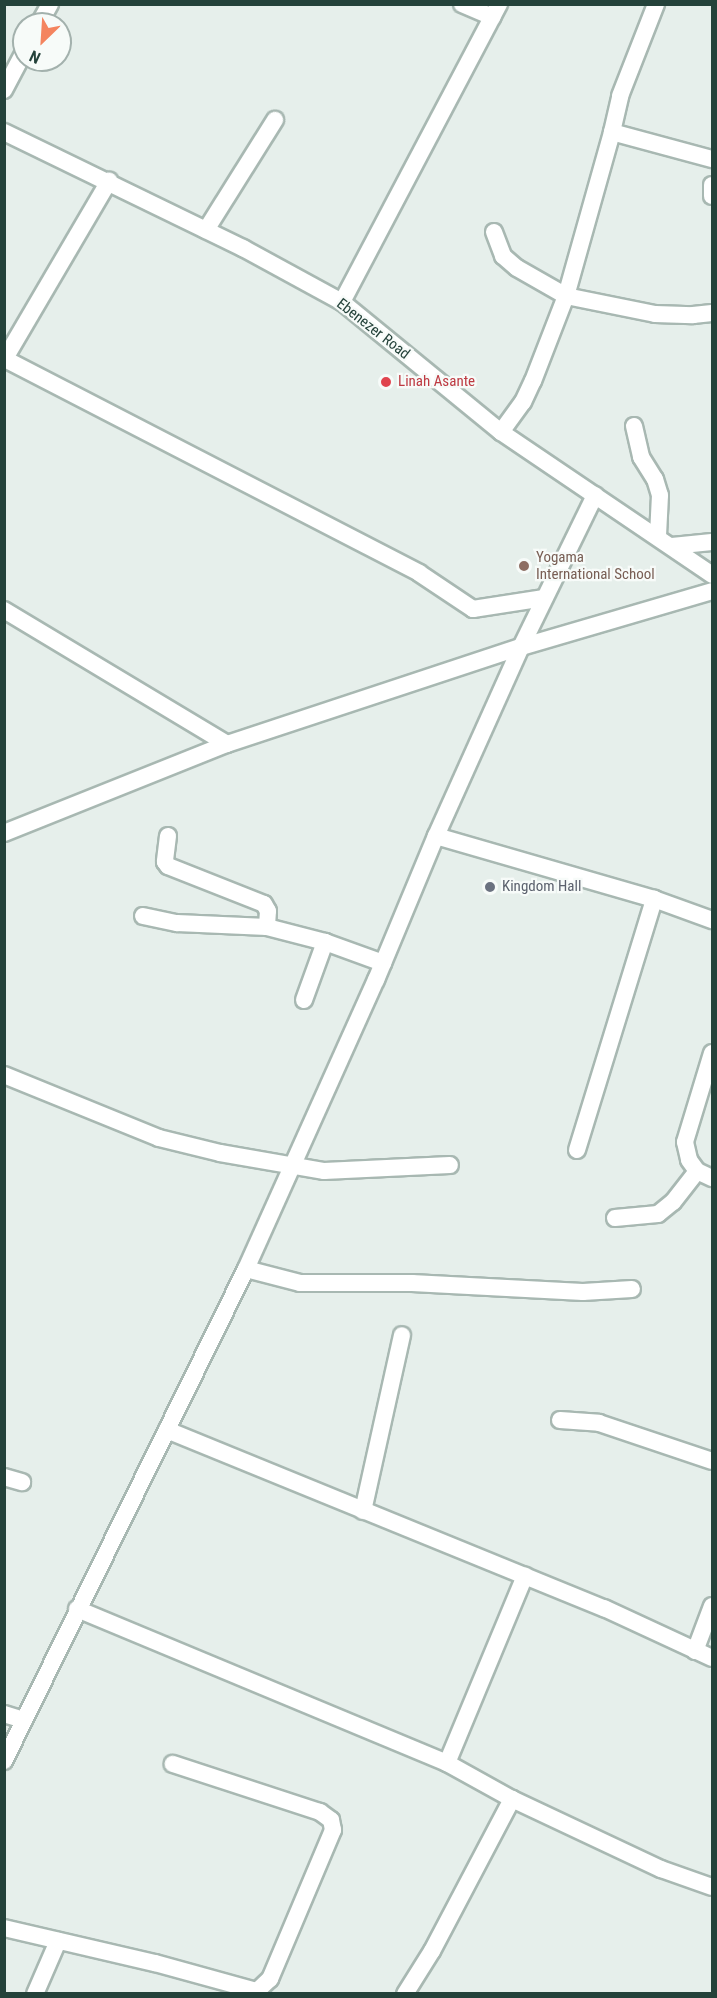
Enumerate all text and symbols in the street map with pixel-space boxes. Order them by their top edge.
north arrow [12,12,72,72]
text: N [27,46,43,68]
street label: Ebenezer Road [333,295,413,363]
place label: Linah Asante [398,373,475,391]
marker: Linah Asante [379,375,393,389]
place label: Yogama International School [536,548,655,583]
marker: Yogama International School [517,559,531,573]
place label: Kingdom Hall [502,878,581,896]
marker: Kingdom Hall [483,880,497,894]

